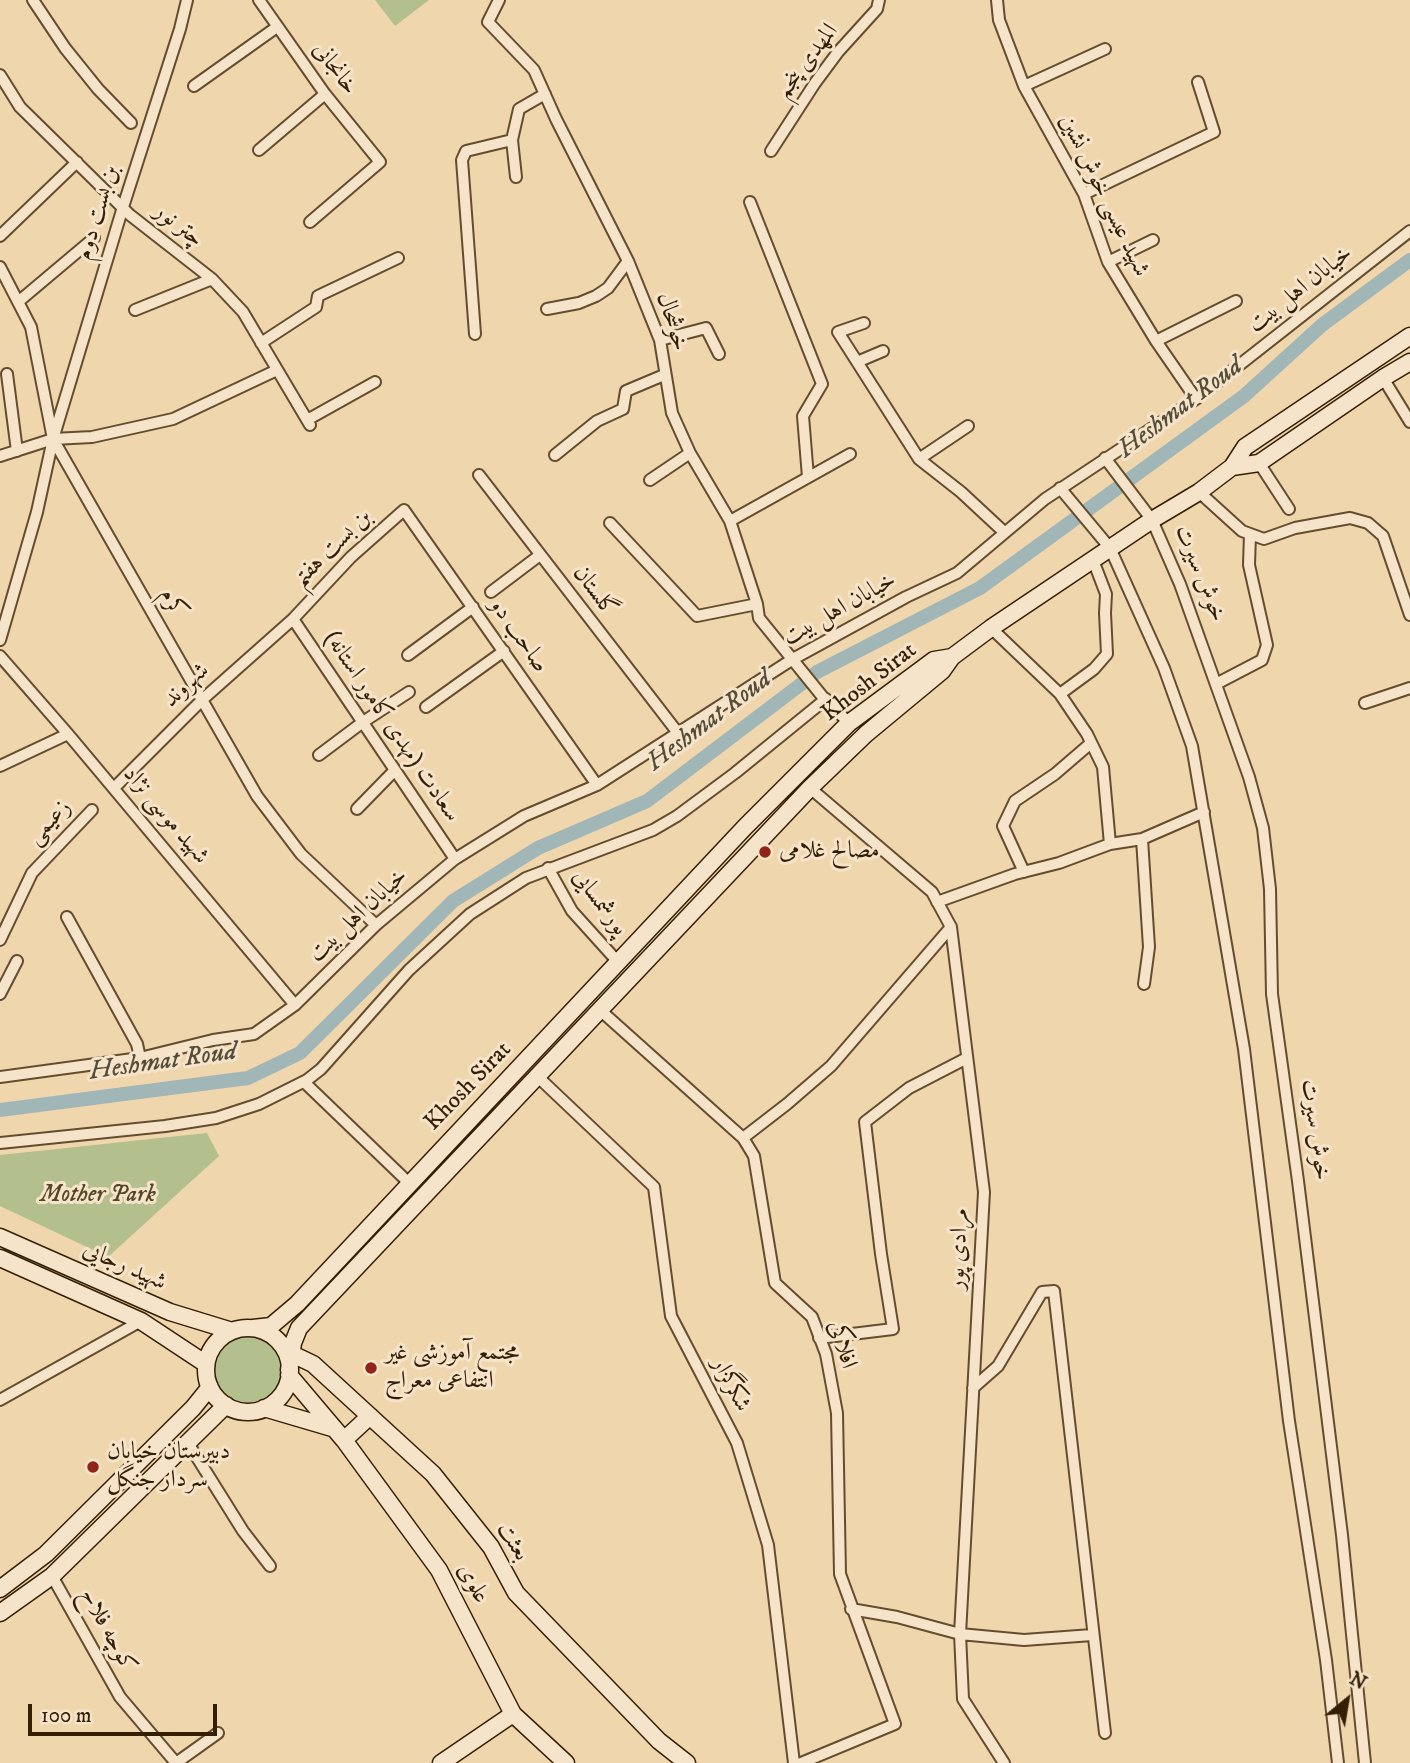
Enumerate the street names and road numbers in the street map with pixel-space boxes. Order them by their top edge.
street label: المهدی پنجم [770,19,846,105]
street label: خانجانی [305,37,363,101]
street label: شهید عیسی خوش نشین [1051,110,1155,282]
street label: بن بست دوم [71,162,127,264]
street label: چتر نور [147,198,209,254]
street label: خیابان اهل بیت [1243,240,1359,340]
street label: خوشحال [649,289,693,355]
street label: بن بست هفتم [287,504,379,594]
street label: خوش سیرت [1167,521,1231,627]
street label: گلستان [565,560,623,624]
street label: خیابان اهل بیت [778,567,902,653]
street label: کرم [152,583,192,625]
street label: صاحب دو [482,593,554,679]
street label: سعادت (مهدی کامور استانه) [316,626,466,828]
street label: Khosh Sirat [817,637,923,729]
street label: شهروند [158,657,216,715]
street label: شهید موسی نژاد [116,761,214,871]
street label: زعیمی [22,794,78,852]
street label: خیابان اهل بیت [303,863,415,969]
street label: پورشمسایی [565,864,633,942]
street label: Khosh Sirat [420,1037,518,1137]
street label: خوش سیرت [1293,1077,1335,1183]
street label: مرادی پور [943,1208,977,1290]
street label: شهید رجایی [78,1236,170,1298]
street label: افلاکی [820,1317,862,1373]
street label: شکرگزار [704,1353,756,1417]
street label: بعثت [489,1517,535,1567]
street label: علوی [450,1559,494,1609]
street label: کوچه فلاح [72,1584,142,1678]

